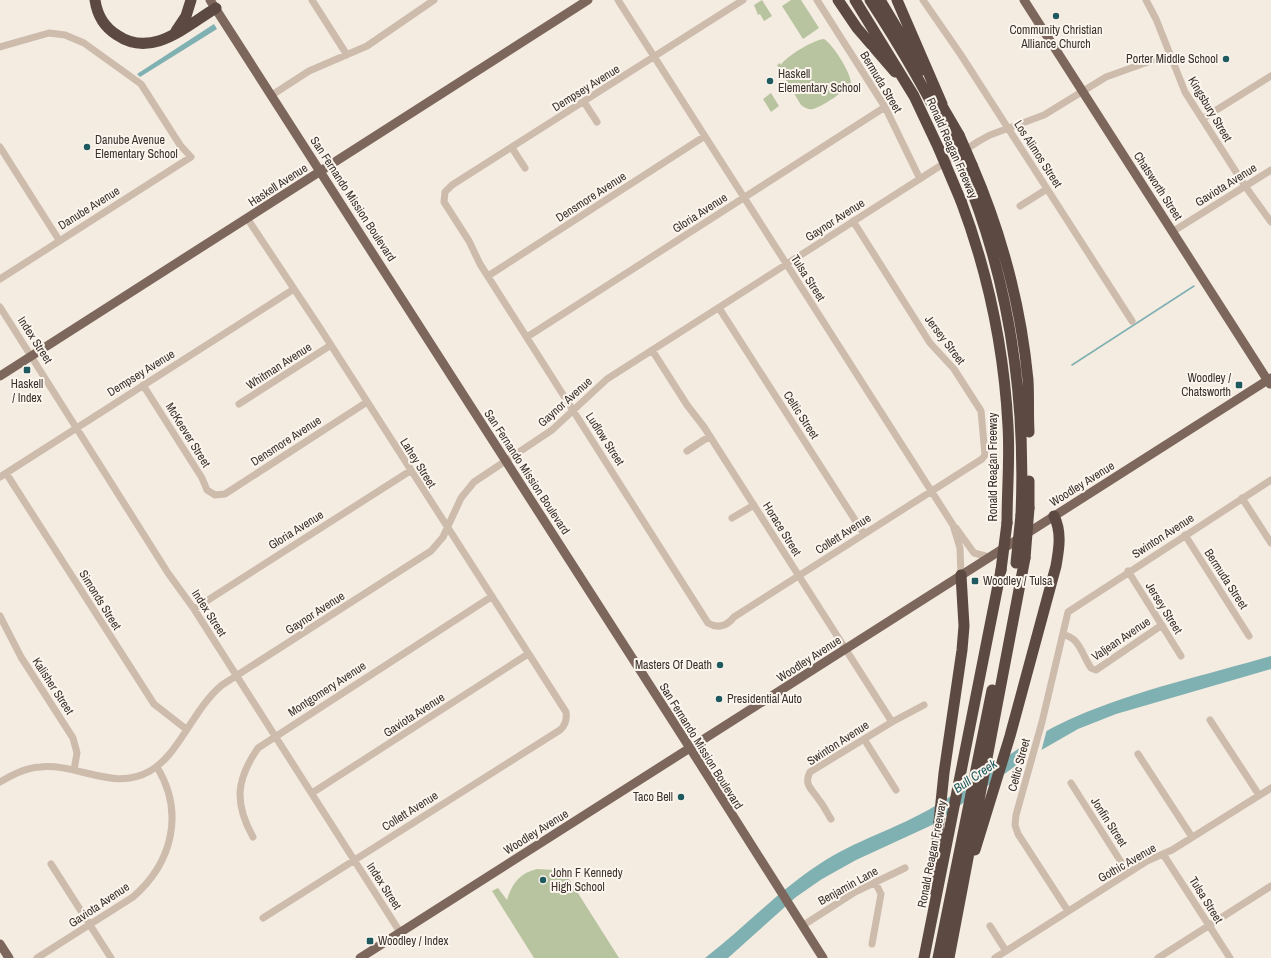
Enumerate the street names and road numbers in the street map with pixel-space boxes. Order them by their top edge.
street label: Bermuda Street [856,48,906,116]
street label: Dempsey Avenue [549,61,623,115]
street label: Kingsbury Street [1184,73,1236,145]
street label: Ronald Reagan Freeway [923,95,981,201]
street label: Los Alimos Street [1010,117,1066,191]
street label: San Fernando Mission Boulevard [306,133,400,265]
street label: Chatsworth Street [1130,149,1186,224]
street label: Haskell Avenue [245,160,311,210]
street label: Gaviota Avenue [1192,160,1260,210]
street label: Densmore Avenue [553,168,629,226]
street label: Danube Avenue [55,183,123,233]
street label: Gloria Avenue [670,189,730,237]
street label: Gaynor Avenue [802,195,868,245]
street label: Tulsa Street [787,252,829,304]
street label: Jersey Street [921,312,969,368]
street label: Index Street [14,313,56,367]
street label: Whitman Avenue [243,339,315,393]
street label: Dempsey Avenue [104,346,178,400]
street label: Gaynor Avenue [535,373,595,431]
street label: Celtic Street [780,388,823,442]
street label: McKeever Street [162,400,214,471]
street label: San Fernando Mission Boulevard [480,406,574,538]
street label: Ludlow Street [582,409,628,469]
street label: Densmore Avenue [248,412,324,470]
street label: Ronald Reagan Freeway [985,413,1001,521]
street label: Lahey Street [396,435,440,491]
street label: Woodley Avenue [1047,458,1117,510]
street label: Horace Street [759,499,805,559]
street label: Gloria Avenue [265,507,327,553]
street label: Collett Avenue [812,510,874,558]
street label: Swinton Avenue [1129,510,1197,562]
street label: Bermuda Street [1201,546,1252,612]
street label: Simonds Street [75,567,125,633]
street label: Jersey Street [1142,579,1186,637]
street label: Index Street [188,586,230,640]
street label: Gaynor Avenue [282,588,348,638]
street label: Valjean Avenue [1089,613,1153,665]
street label: Woodley Avenue [774,632,844,686]
street label: Kalisher Street [29,654,78,718]
street label: Montgomery Avenue [285,658,369,720]
street label: San Fernando Mission Boulevard [655,680,747,812]
street label: Gaviota Avenue [380,689,448,741]
street label: Swinton Avenue [804,717,872,769]
street label: Celtic Street [1004,737,1034,793]
street label: Collett Avenue [379,787,441,835]
street label: Jonfin Street [1087,794,1131,850]
street label: Ronald Reagan Freeway [914,799,950,909]
street label: Woodley Avenue [501,806,571,858]
street label: Gothic Avenue [1095,840,1159,886]
street label: Index Street [363,859,405,913]
street label: Benjamin Lane [815,863,881,909]
street label: Tulsa Street [1185,874,1227,927]
street label: Gaviota Avenue [66,879,132,931]

